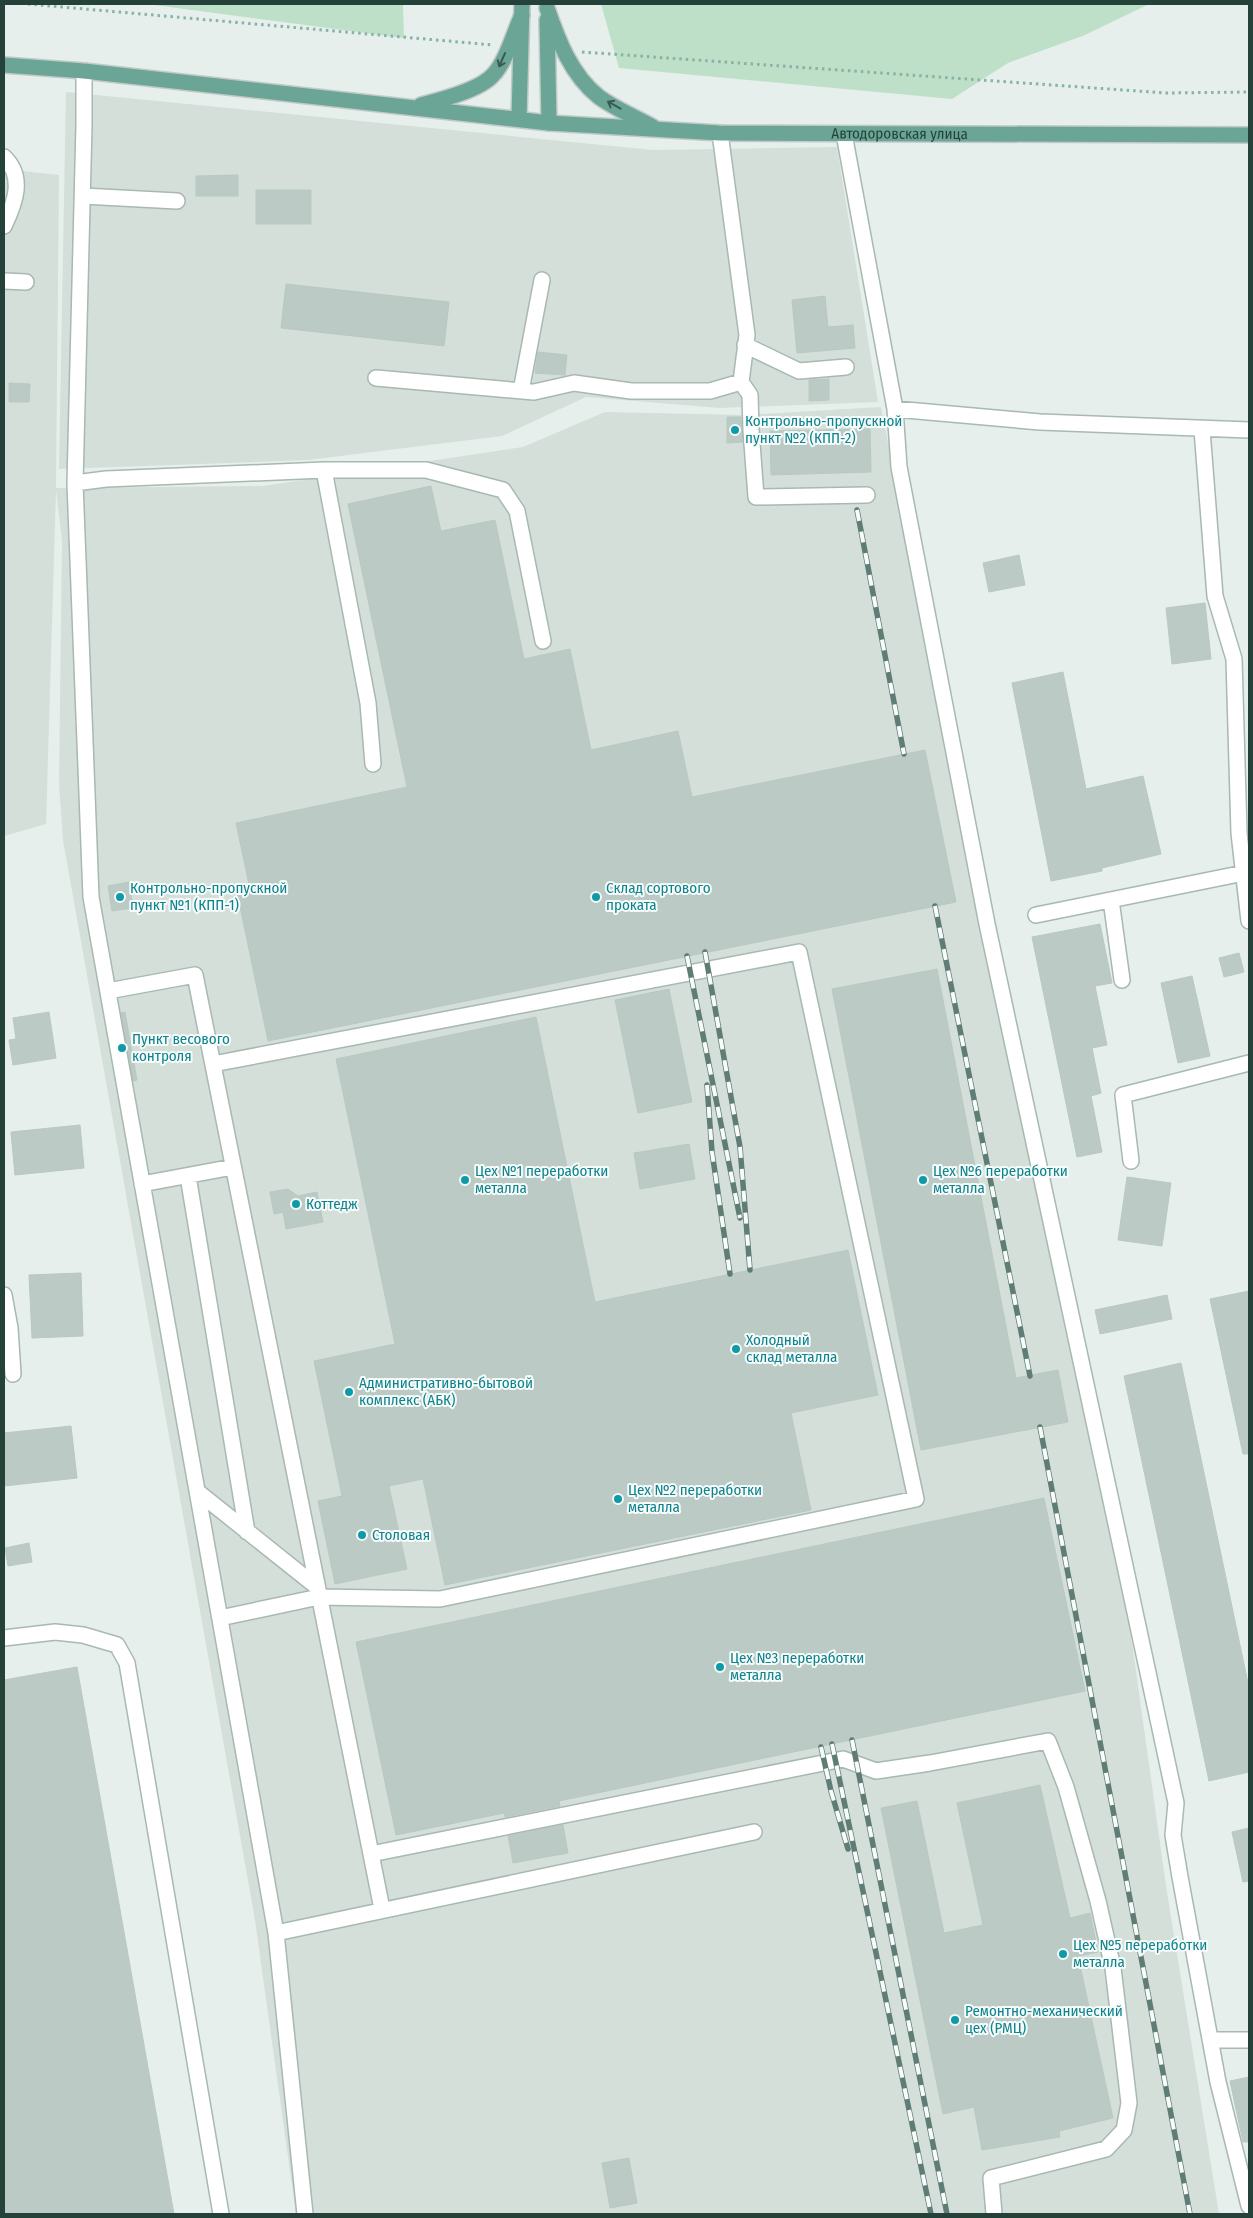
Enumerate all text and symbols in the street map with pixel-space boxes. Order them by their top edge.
one-way arrow [497,52,507,67]
one-way arrow [608,100,622,110]
street label: Автодоровская улица [831,124,968,143]
place label: Контрольно-пропускной пункт №2 (КПП-2) [745,412,902,447]
marker: Контрольно-пропускной пункт №2 (КПП-2) [729,424,741,436]
place label: Контрольно-пропускной пункт №1 (КПП-1) [130,879,287,914]
place label: Склад сортового проката [606,879,711,914]
marker: Контрольно-пропускной пункт №1 (КПП-1) [114,891,126,903]
marker: Склад сортового проката [590,891,602,903]
place label: Пункт весового контроля [132,1030,230,1065]
marker: Пункт весового контроля [116,1042,128,1054]
place label: Цех №1 переработки металла [475,1162,608,1197]
place label: Цех №6 переработки металла [933,1162,1068,1197]
marker: Цех №1 переработки металла [459,1174,471,1186]
marker: Цех №6 переработки металла [917,1174,929,1186]
place label: Коттедж [306,1195,358,1213]
marker: Коттедж [290,1198,302,1210]
place label: Холодный склад металла [746,1331,837,1366]
marker: Холодный склад металла [730,1343,742,1355]
place label: Административно-бытовой комплекс (АБК) [359,1374,533,1409]
marker: Административно-бытовой комплекс (АБК) [343,1386,355,1398]
place label: Цех №2 переработки металла [628,1481,762,1516]
marker: Цех №2 переработки металла [612,1493,624,1505]
place label: Столовая [372,1526,430,1544]
marker: Столовая [356,1529,368,1541]
place label: Цех №3 переработки металла [730,1649,864,1684]
marker: Цех №3 переработки металла [714,1661,726,1673]
place label: Цех №5 переработки металла [1073,1936,1207,1971]
marker: Цех №5 переработки металла [1057,1948,1069,1960]
place label: Ремонтно-механический цех (РМЦ) [965,2002,1123,2037]
marker: Ремонтно-механический цех (РМЦ) [949,2014,961,2026]

